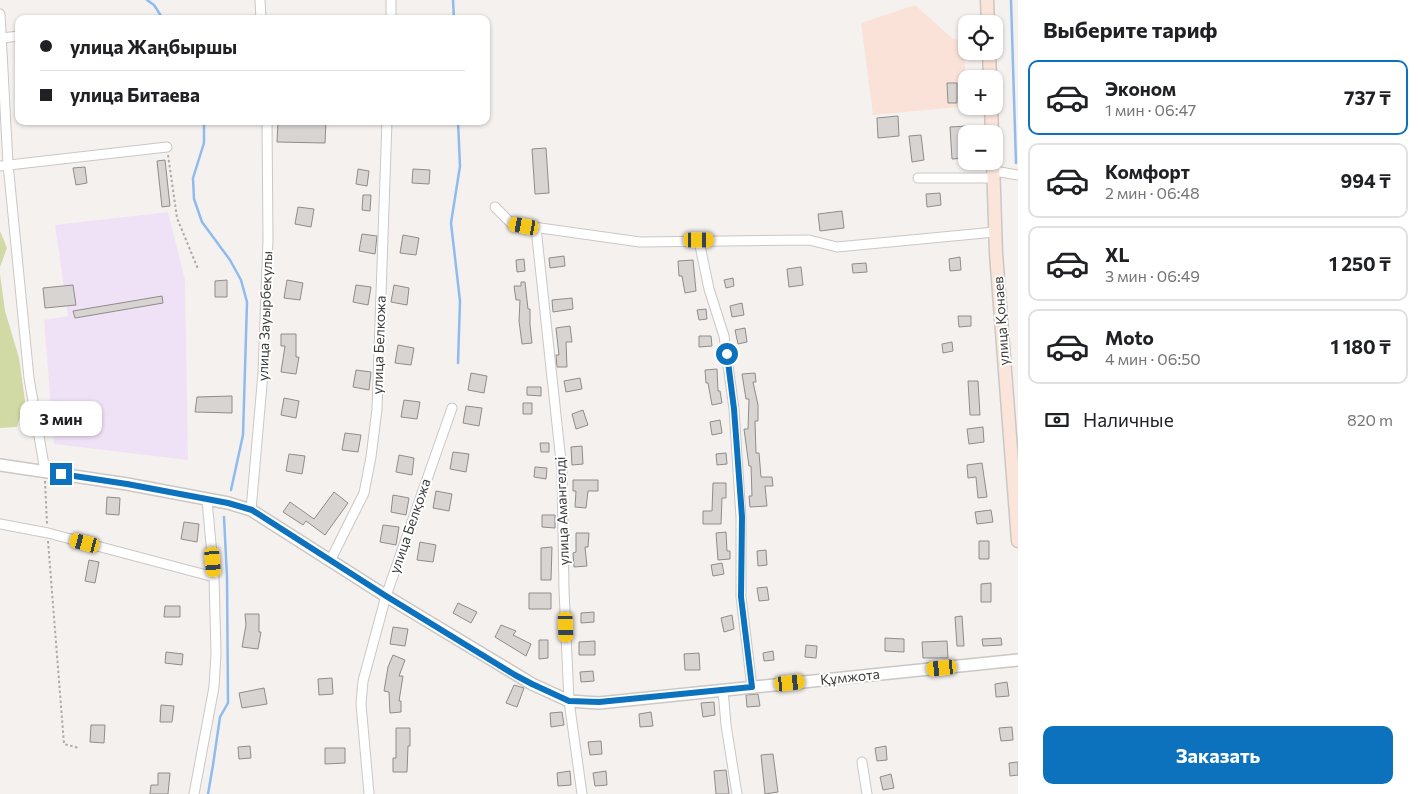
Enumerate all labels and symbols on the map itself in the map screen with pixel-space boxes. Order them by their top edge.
car [507,216,540,236]
car [684,233,714,248]
street label: улица Зауырбекулы [254,251,275,381]
street label: улица Қонаев [989,276,1012,366]
street label: улица Белкожа [368,295,389,395]
route start [716,343,738,365]
callout: 3 мин [20,402,102,436]
street label: улица Амангелді [551,456,572,566]
route end [50,463,72,485]
street label: улица Белқожа [385,476,434,576]
car [68,532,101,554]
car [204,546,221,578]
car [557,612,574,642]
car [926,659,957,677]
street label: Құмжота [819,665,881,688]
car [774,674,805,692]

